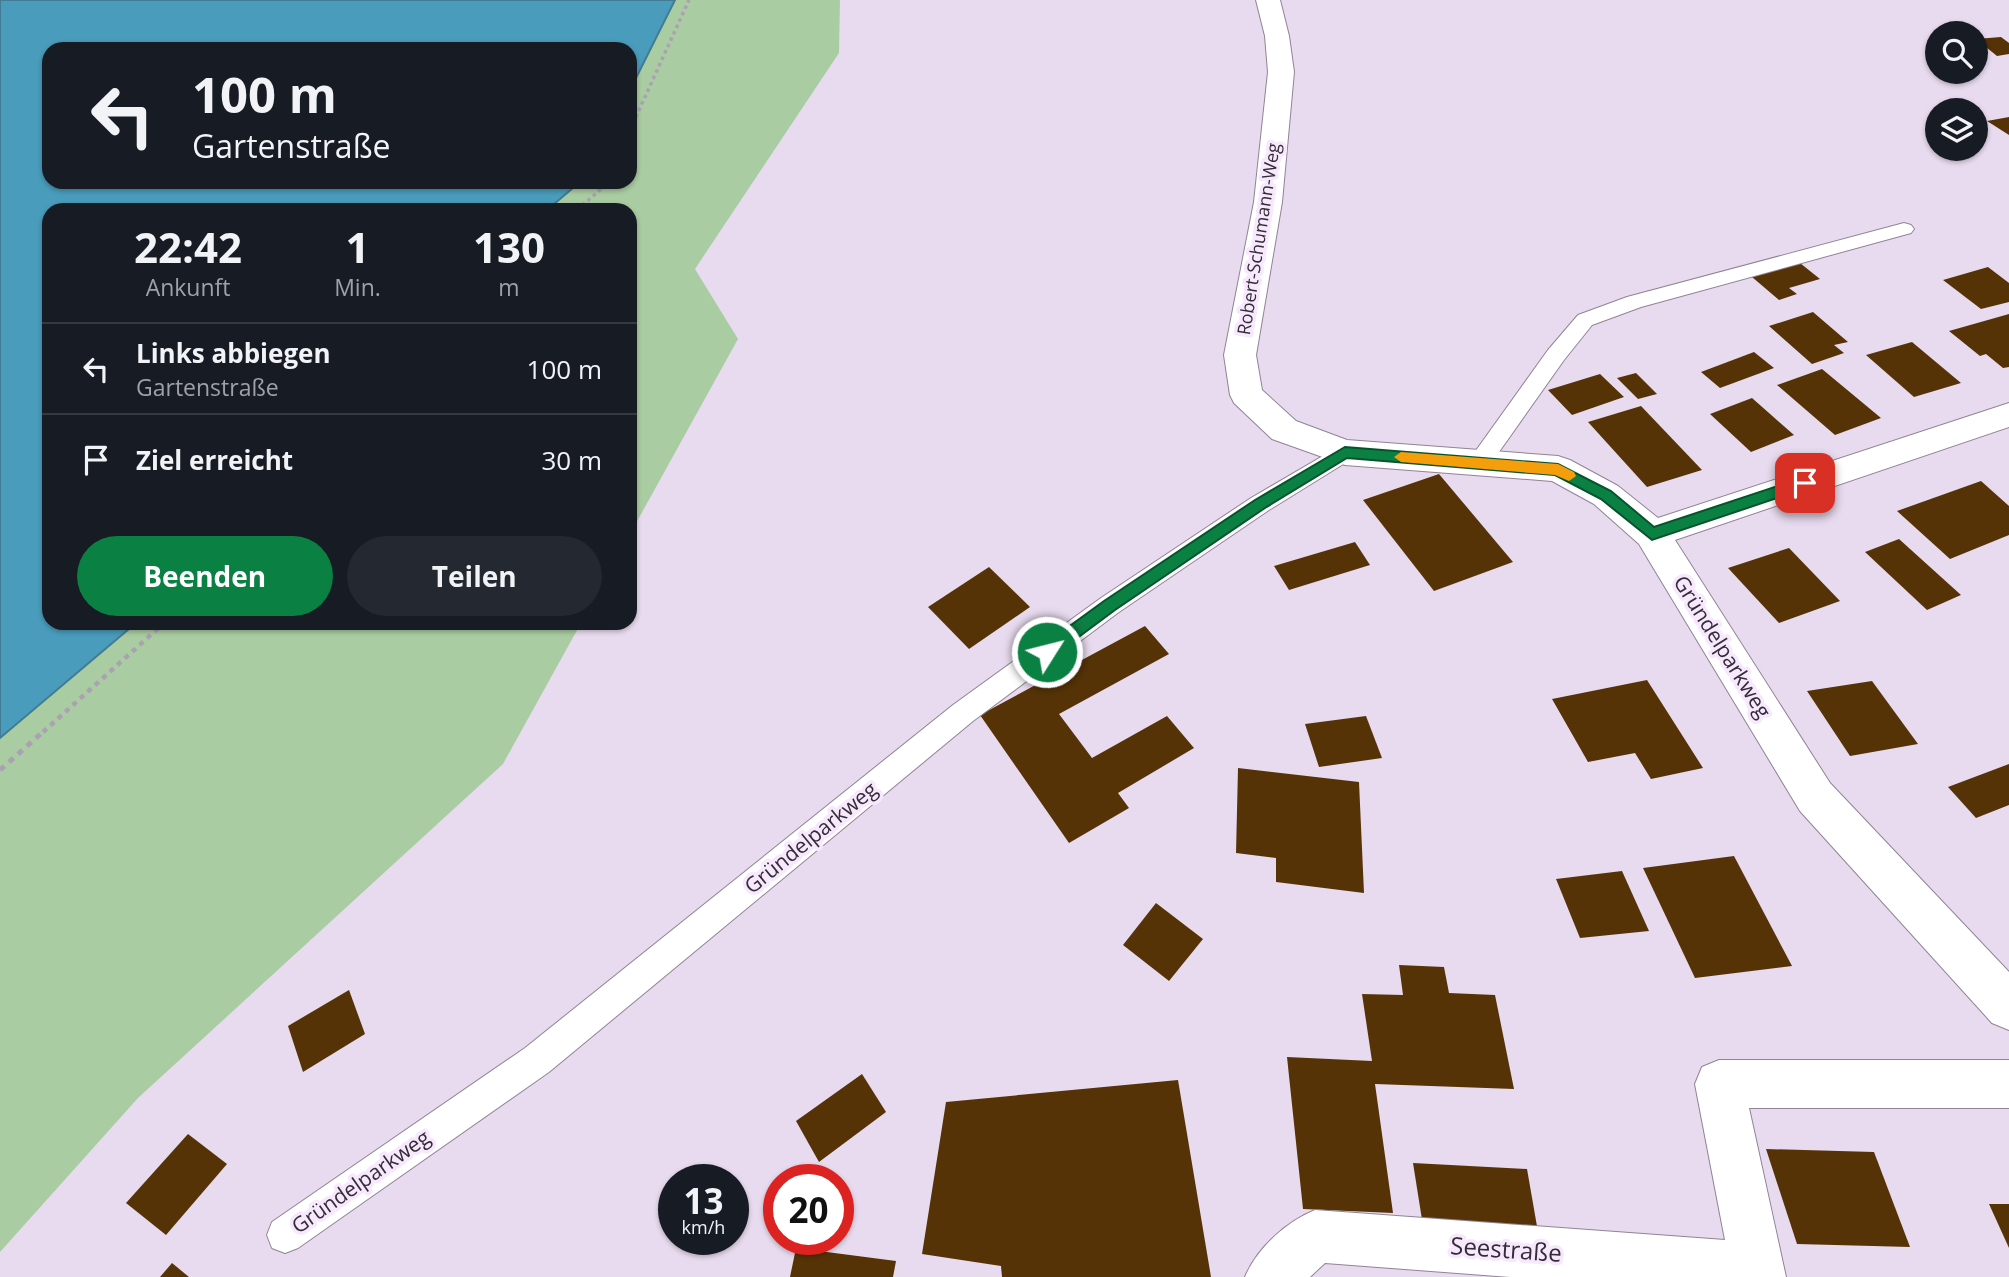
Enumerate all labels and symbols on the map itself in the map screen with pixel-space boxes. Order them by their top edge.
street label: Robert-Schumann-Weg [1231,141,1285,337]
pin [1775,453,1835,513]
street label: Gründelparkweg [1668,570,1778,723]
position arrow [1010,615,1084,689]
street label: Gründelparkweg [738,775,883,899]
street label: Gründelparkweg [286,1123,435,1239]
speed limit sign: 20 [763,1164,854,1255]
street label: Seestraße [1449,1228,1563,1269]

